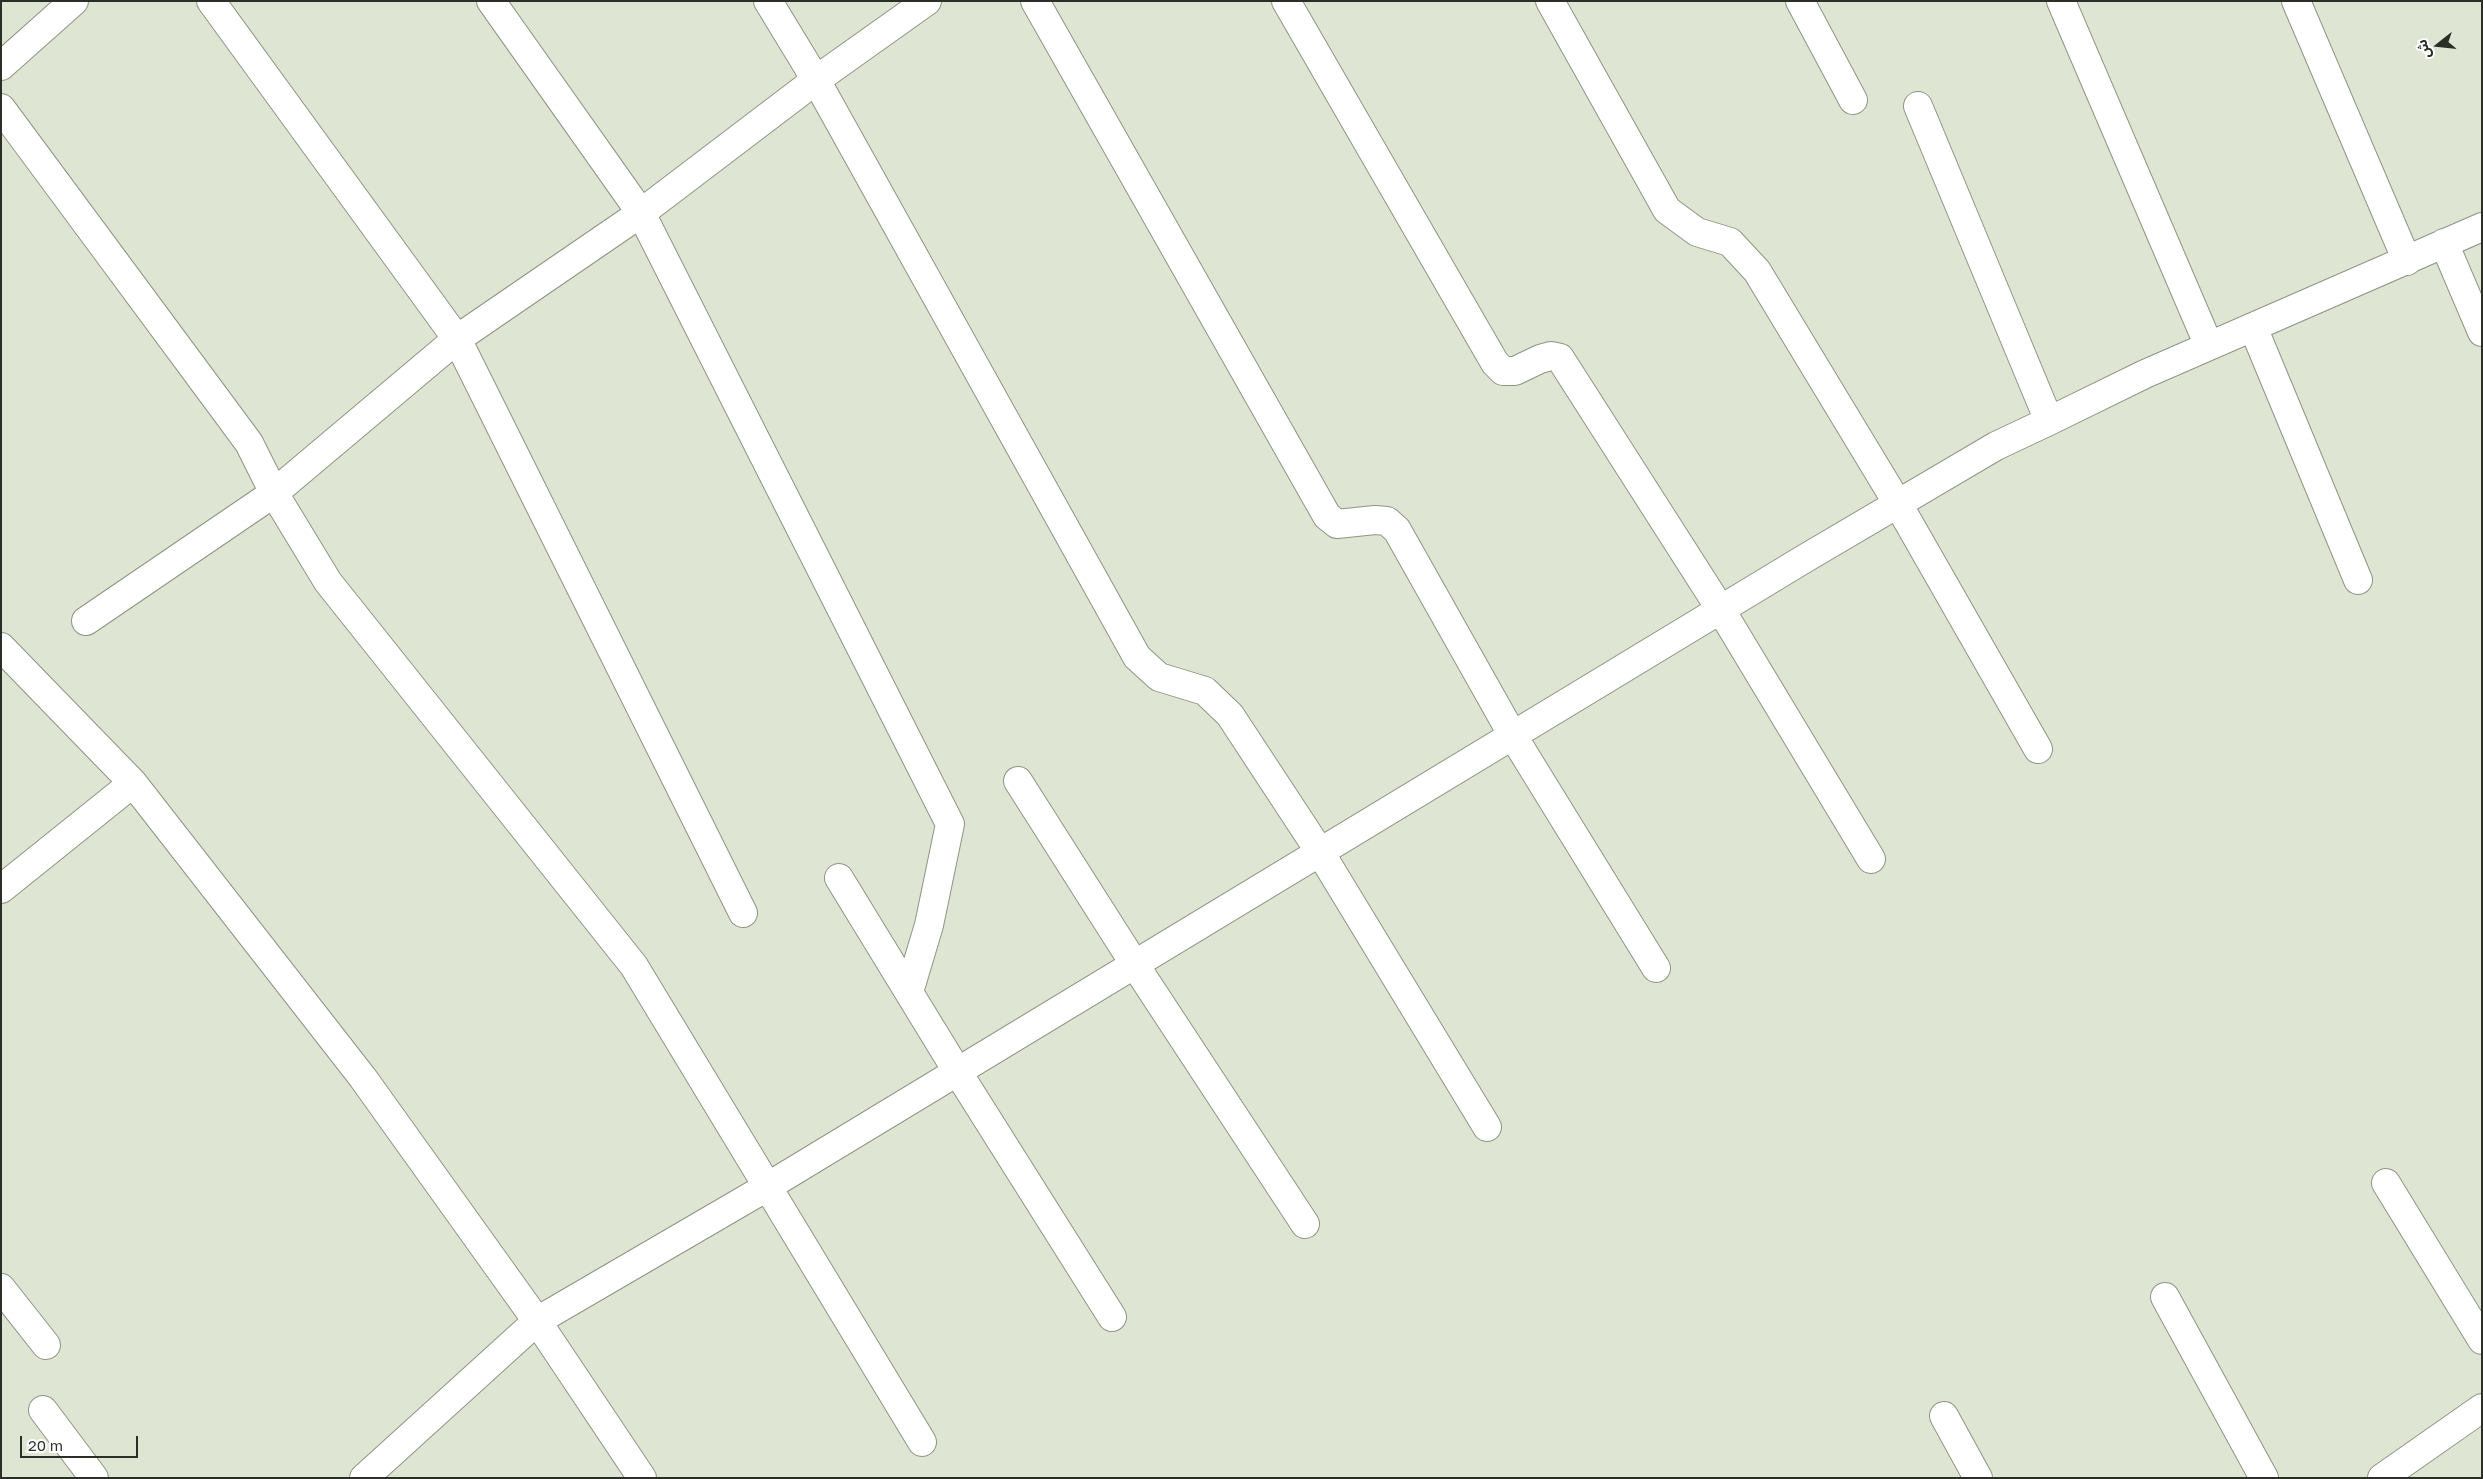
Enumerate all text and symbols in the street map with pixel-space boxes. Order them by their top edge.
north arrow [2413,20,2463,70]
text: ش [2412,38,2434,61]
scale bar [22,1426,140,1458]
text: 20 m [28,1436,63,1454]

